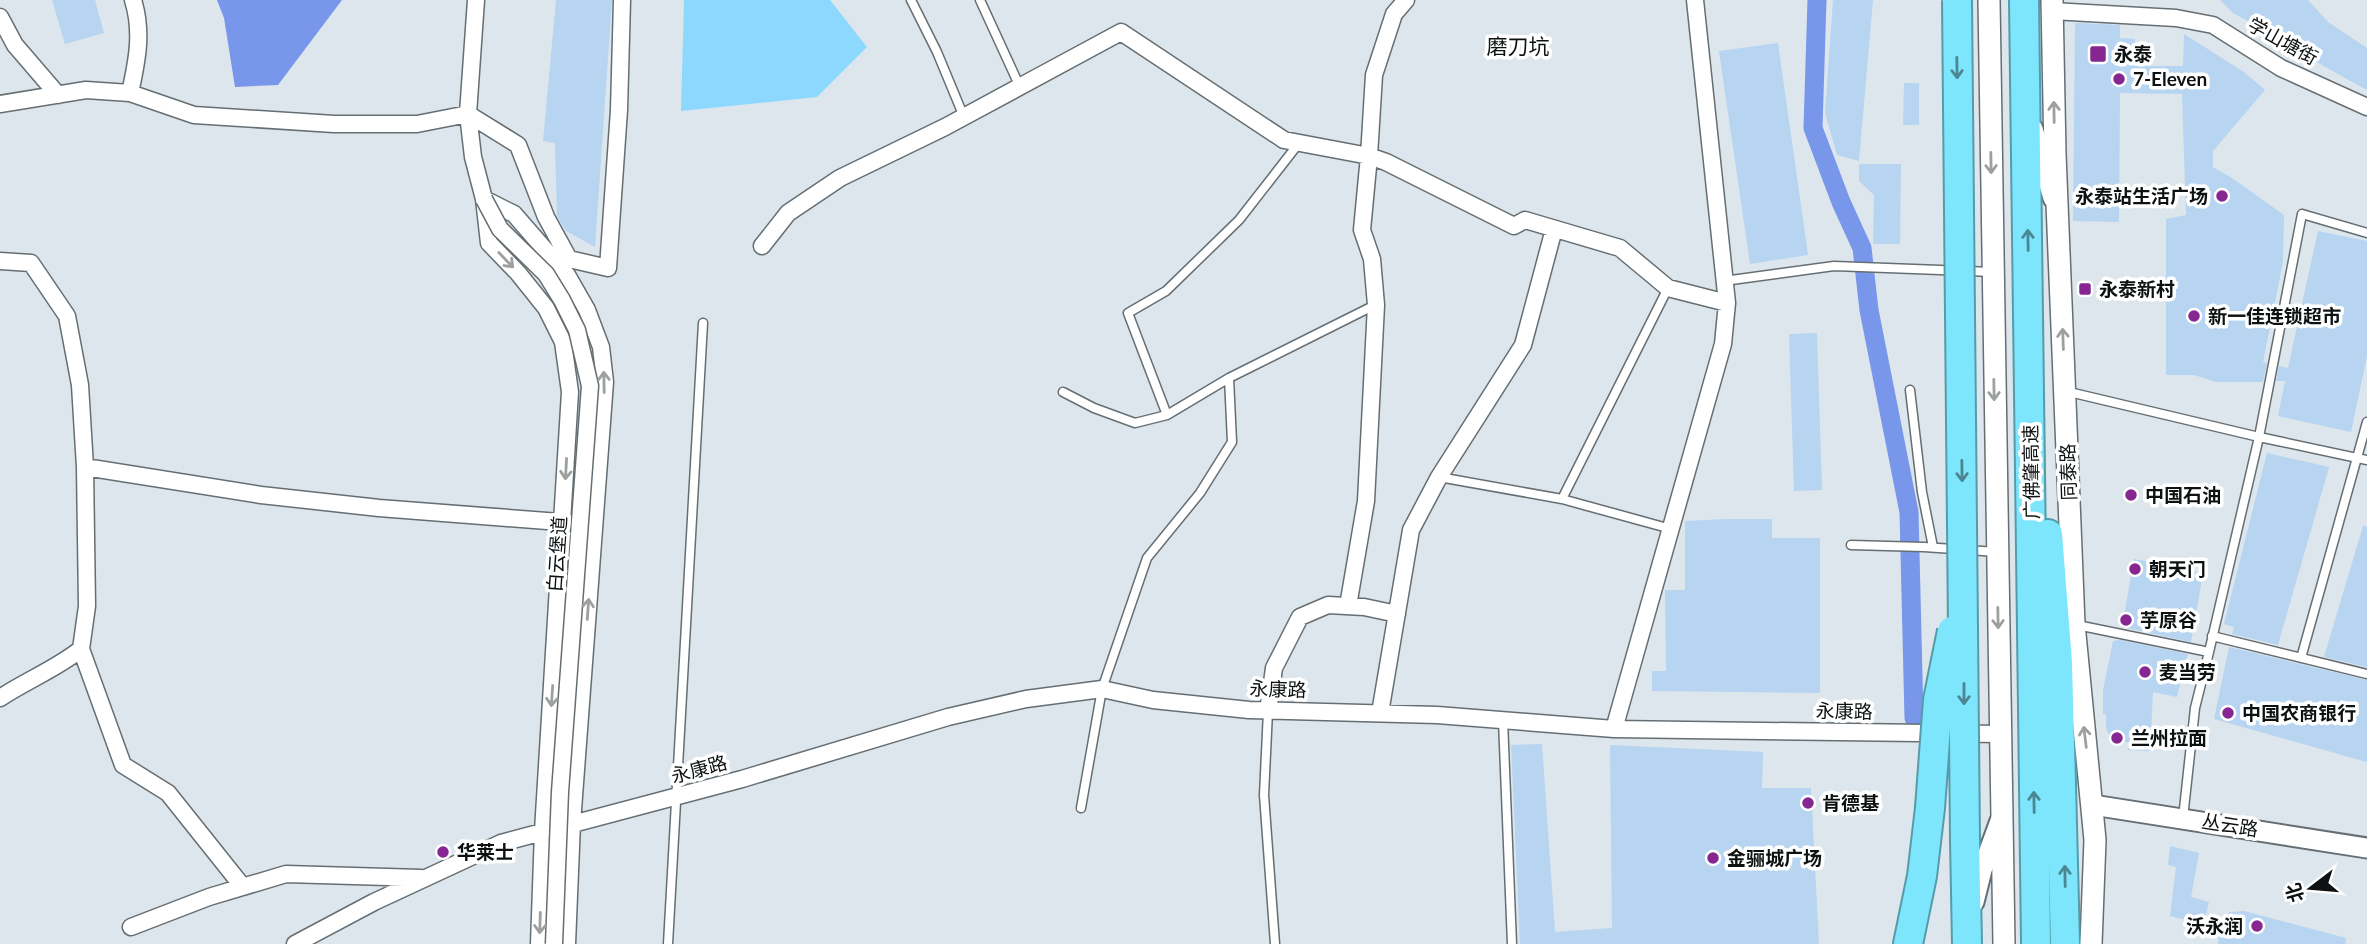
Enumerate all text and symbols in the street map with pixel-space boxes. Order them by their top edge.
street label: 学山塘街 [2244,12,2322,69]
district label: 磨刀坑 [1487,33,1550,58]
place label: 永泰 [2114,42,2152,65]
marker: 永泰 [2088,44,2108,64]
one-way arrow [1950,56,1964,79]
place label: 7-Eleven [2133,67,2207,90]
marker: 7-Eleven [2111,71,2127,87]
one-way arrow [2047,101,2061,124]
one-way arrow [1984,151,1998,174]
place label: 永泰站生活广场 [2075,184,2208,207]
marker: 永泰站生活广场 [2214,188,2230,204]
one-way arrow [2021,228,2035,251]
one-way arrow [497,252,514,269]
place label: 永泰新村 [2099,277,2175,300]
marker: 永泰新村 [2077,281,2093,297]
place label: 新一佳连锁超市 [2208,304,2341,327]
marker: 新一佳连锁超市 [2186,308,2202,324]
one-way arrow [2057,328,2070,351]
one-way arrow [597,371,611,394]
one-way arrow [1988,379,2001,402]
street label: 广佛肇高速 [2018,424,2043,520]
street label: 同泰路 [2055,443,2080,501]
one-way arrow [560,457,573,480]
one-way arrow [1955,460,1968,483]
place label: 中国石油 [2145,483,2221,506]
marker: 中国石油 [2123,487,2139,503]
street label: 白云堡道 [542,515,571,593]
place label: 朝天门 [2149,557,2206,580]
marker: 朝天门 [2127,561,2143,577]
one-way arrow [582,598,595,620]
one-way arrow [1992,606,2005,629]
place label: 芋原谷 [2140,608,2197,631]
marker: 芋原谷 [2118,612,2134,628]
place label: 麦当劳 [2159,660,2216,683]
marker: 麦当劳 [2137,664,2153,680]
street label: 永康路 [1249,676,1307,701]
one-way arrow [1957,682,1971,705]
one-way arrow [545,684,558,706]
street label: 永康路 [1815,699,1873,722]
place label: 中国农商银行 [2242,701,2356,724]
marker: 中国农商银行 [2220,705,2236,721]
one-way arrow [2078,726,2091,749]
place label: 兰州拉面 [2131,726,2207,749]
marker: 兰州拉面 [2109,730,2125,746]
street label: 永康路 [668,750,729,787]
place label: 肯德基 [1822,791,1880,814]
one-way arrow [2027,791,2041,814]
marker: 肯德基 [1800,795,1816,811]
street label: 丛云路 [2200,809,2260,840]
place label: 华莱士 [457,840,514,863]
marker: 华莱士 [435,844,451,860]
place label: 金骊城广场 [1727,846,1822,869]
marker: 金骊城广场 [1705,850,1721,866]
north arrow [2276,853,2346,923]
one-way arrow [2058,865,2071,888]
text: 北 [2281,881,2308,905]
one-way arrow [533,911,547,934]
place label: 沃永润 [2186,914,2243,937]
marker: 沃永润 [2249,918,2265,934]

